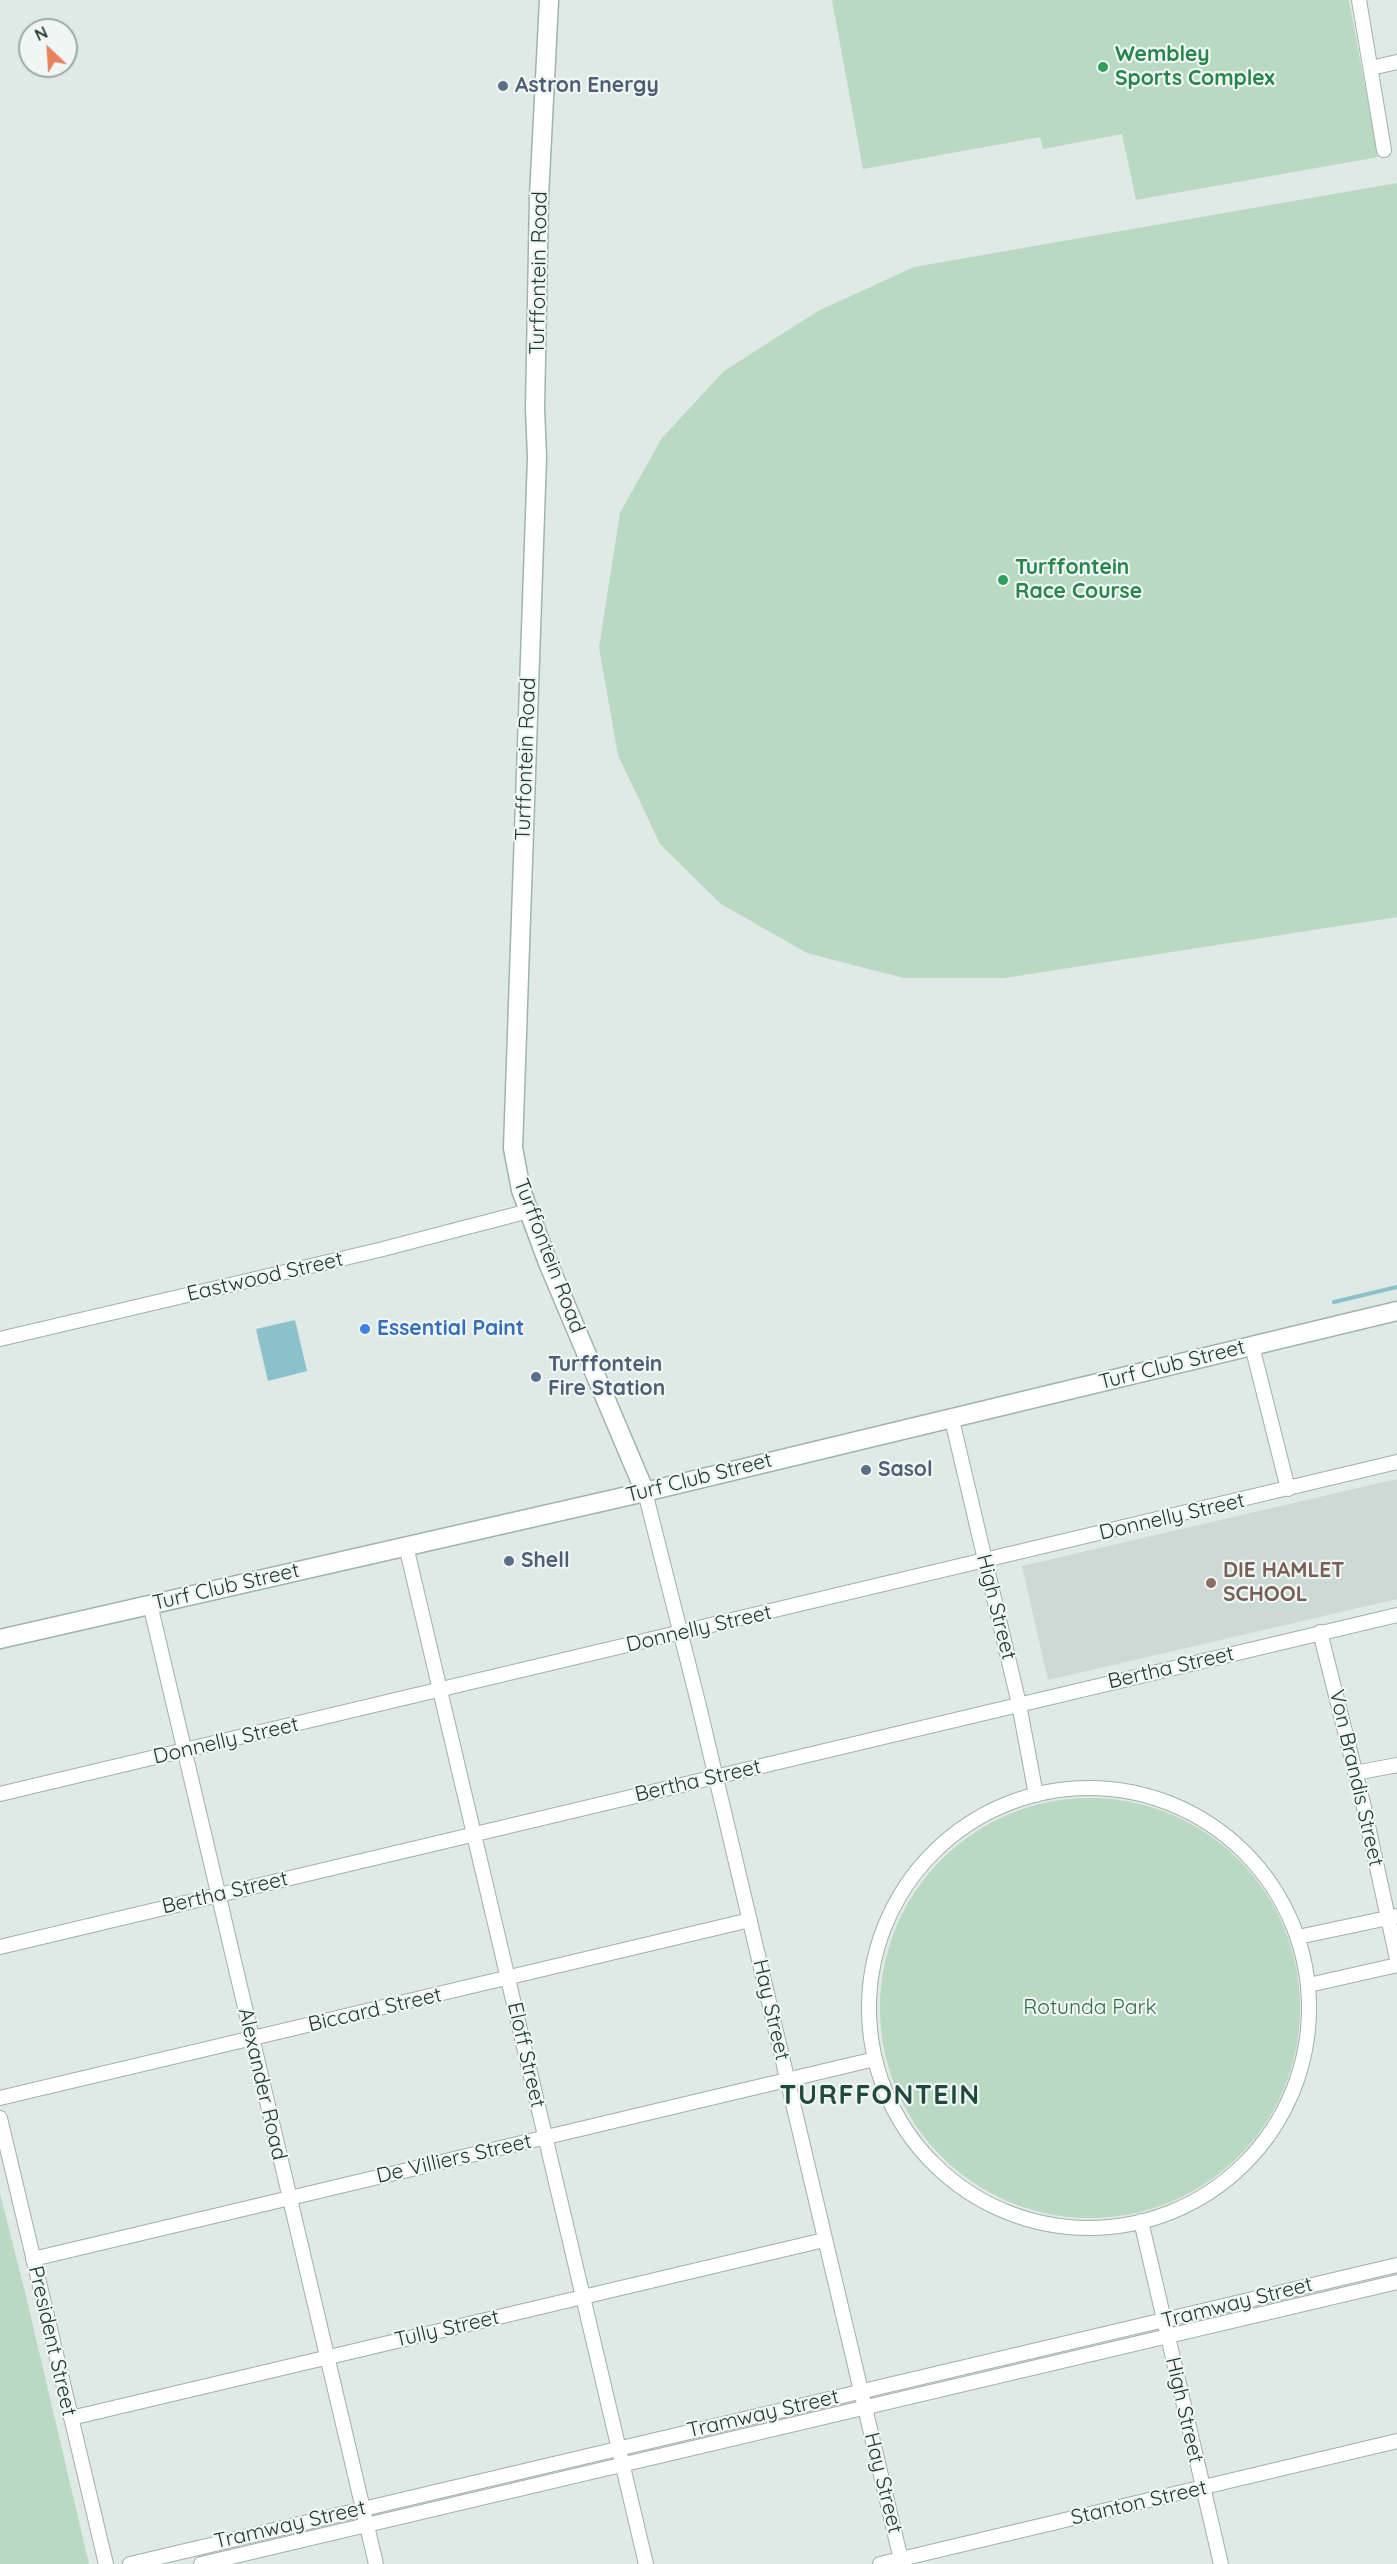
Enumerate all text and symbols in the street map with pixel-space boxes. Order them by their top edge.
north arrow [18,18,78,78]
text: N [32,22,51,45]
place label: Wembley Sports Complex [1115,42,1275,92]
marker: Wembley Sports Complex [1096,60,1110,74]
place label: Astron Energy [515,73,659,99]
marker: Astron Energy [496,79,510,93]
street label: Turffontein Road [525,191,553,355]
place label: Turffontein Race Course [1015,555,1142,605]
marker: Turffontein Race Course [996,573,1010,587]
street label: Turffontein Road [511,677,541,841]
street label: Turffontein Road [508,1175,590,1337]
street label: Eastwood Street [184,1247,346,1307]
place label: Essential Paint [377,1316,524,1342]
marker: Essential Paint [358,1322,372,1336]
street label: Turf Club Street [1096,1335,1248,1395]
place label: Turffontein Fire Station [548,1352,665,1402]
marker: Turffontein Fire Station [529,1370,543,1384]
street label: Turf Club Street [623,1448,775,1508]
place label: Sasol [878,1457,933,1483]
marker: Sasol [859,1463,873,1477]
street label: Donnelly Street [1097,1488,1247,1546]
place label: Shell [521,1548,570,1574]
street label: High Street [971,1552,1021,1662]
marker: Shell [502,1554,516,1568]
street label: Turf Club Street [150,1558,302,1616]
place label: DIE HAMLET SCHOOL [1223,1558,1344,1608]
marker: DIE HAMLET SCHOOL [1204,1576,1218,1590]
street label: Donnelly Street [624,1600,774,1658]
street label: Bertha Street [1106,1641,1236,1695]
street label: Von Brandis Street [1323,1687,1389,1869]
street label: Donnelly Street [151,1712,301,1770]
street label: Bertha Street [633,1754,763,1808]
street label: Bertha Street [160,1866,290,1920]
street label: Hay Street [747,1957,795,2063]
street label: Biccard Street [306,1982,444,2038]
park label: Rotunda Park [1023,1995,1157,2021]
street label: Eloff Street [502,2000,550,2110]
street label: Alexander Road [232,2005,292,2163]
district label: TURFFONTEIN [779,2080,981,2112]
street label: De Villiers Street [374,2129,534,2189]
street label: President Street [22,2263,82,2419]
street label: Tramway Street [1159,2272,1315,2334]
street label: Tully Street [392,2305,502,2353]
street label: High Street [1160,2355,1208,2465]
street label: Tramway Street [685,2384,841,2444]
street label: Hay Street [858,2430,908,2536]
street label: Stanton Street [1069,2475,1209,2531]
street label: Tramway Street [212,2495,368,2555]

